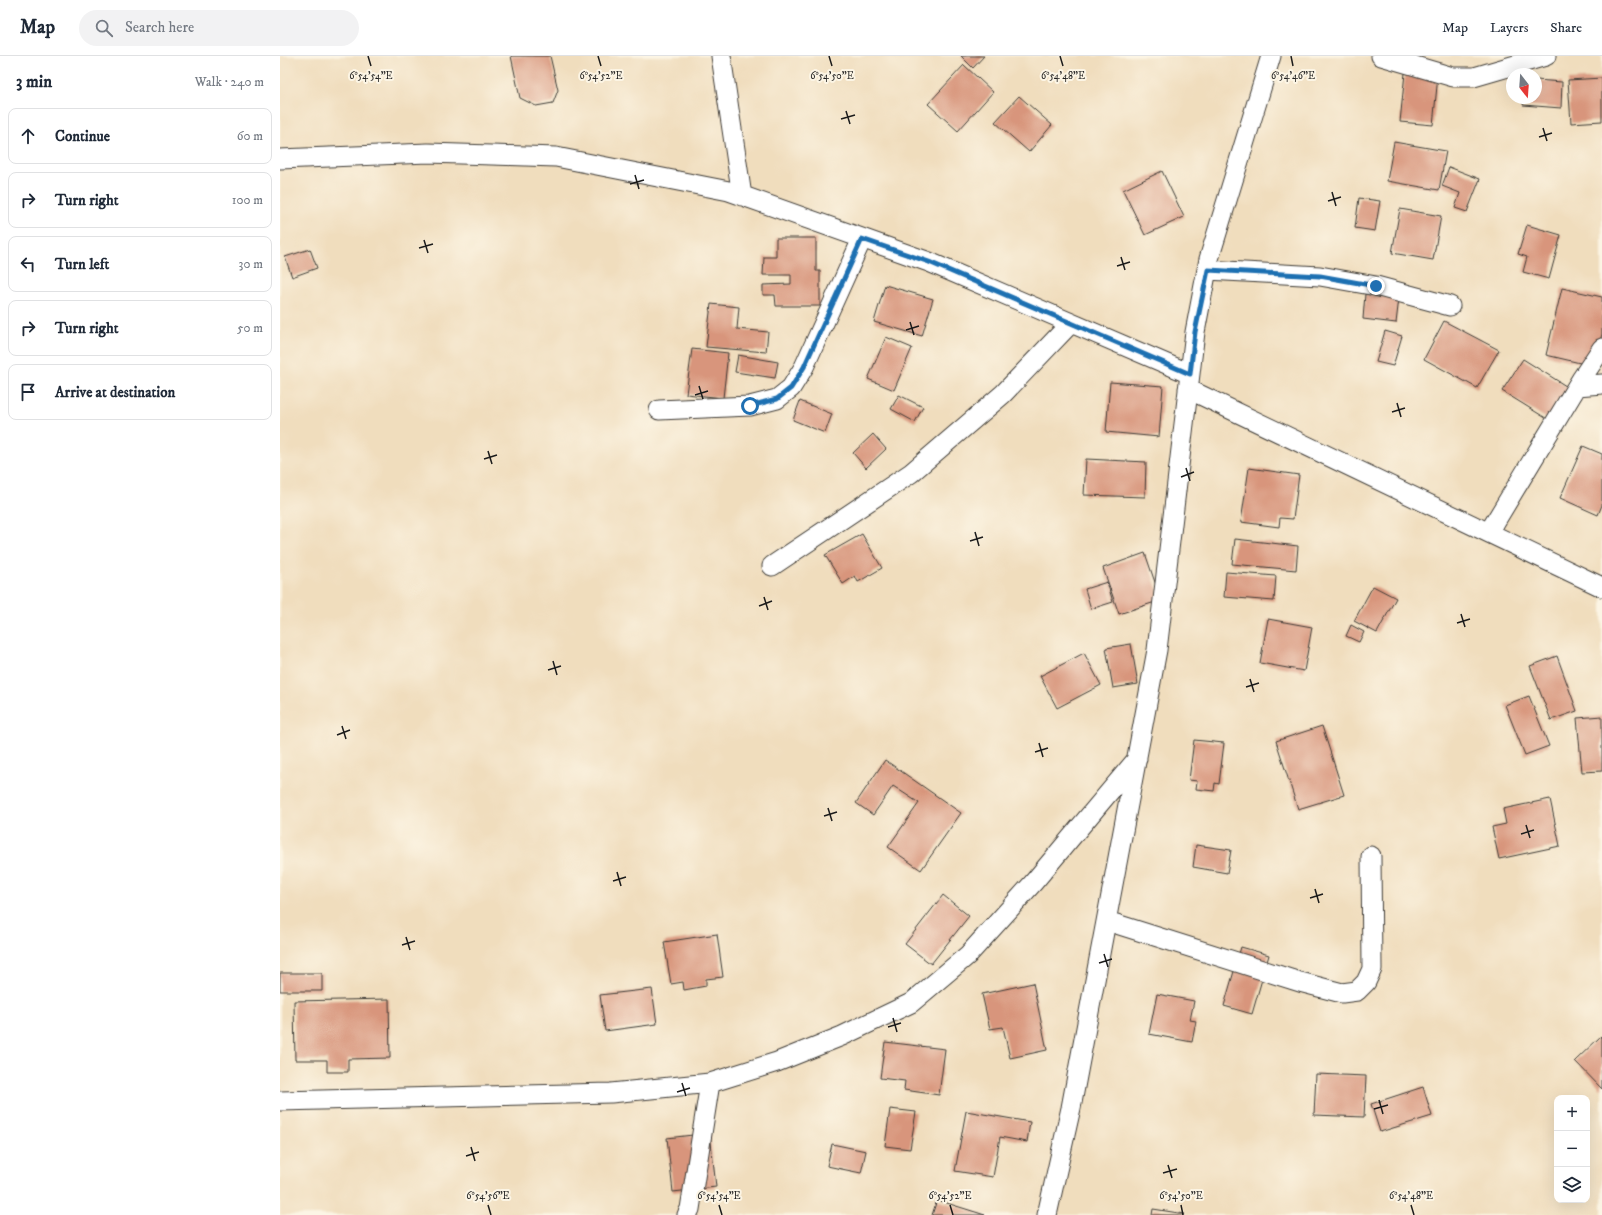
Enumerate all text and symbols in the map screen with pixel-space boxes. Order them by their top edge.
search box [79,10,359,46]
text: Map [20,16,55,39]
icon: search [93,17,115,39]
text: Search here [125,18,194,37]
text: Map [1442,19,1468,37]
text: Layers [1490,19,1528,37]
text: Share [1550,19,1582,37]
north arrow [1506,68,1542,104]
text: 6°54'54"E [349,70,393,82]
text: 6°54'52"E [579,70,623,82]
text: 6°54'50"E [810,70,854,82]
text: 6°54'48"E [1041,70,1085,82]
text: 6°54'46"E [1271,70,1315,82]
text: 3 min [16,71,52,93]
text: Walk · 240 m [195,74,264,90]
icon: ahead [17,125,39,147]
text: Continue [55,127,110,146]
text: 60 m [237,128,263,144]
icon: right [17,189,39,211]
text: Turn right [55,191,118,210]
text: 100 m [232,192,263,208]
icon: left [17,253,39,275]
text: Turn left [55,255,109,274]
text: 30 m [239,256,263,272]
route end [1367,277,1385,295]
icon: right [17,317,39,339]
text: Turn right [55,319,118,338]
text: 50 m [237,320,263,336]
icon: arrive [17,381,39,403]
text: Arrive at destination [55,383,175,402]
route start [741,397,759,415]
map controls [1554,1095,1590,1203]
button: + [1554,1095,1590,1131]
button: − [1554,1131,1590,1167]
button: layers [1554,1167,1590,1203]
text: 6°54'56"E [466,1190,510,1202]
text: 6°54'54"E [697,1190,741,1202]
text: 6°54'52"E [928,1190,972,1202]
text: 6°54'50"E [1159,1190,1203,1202]
text: 6°54'48"E [1389,1190,1433,1202]

